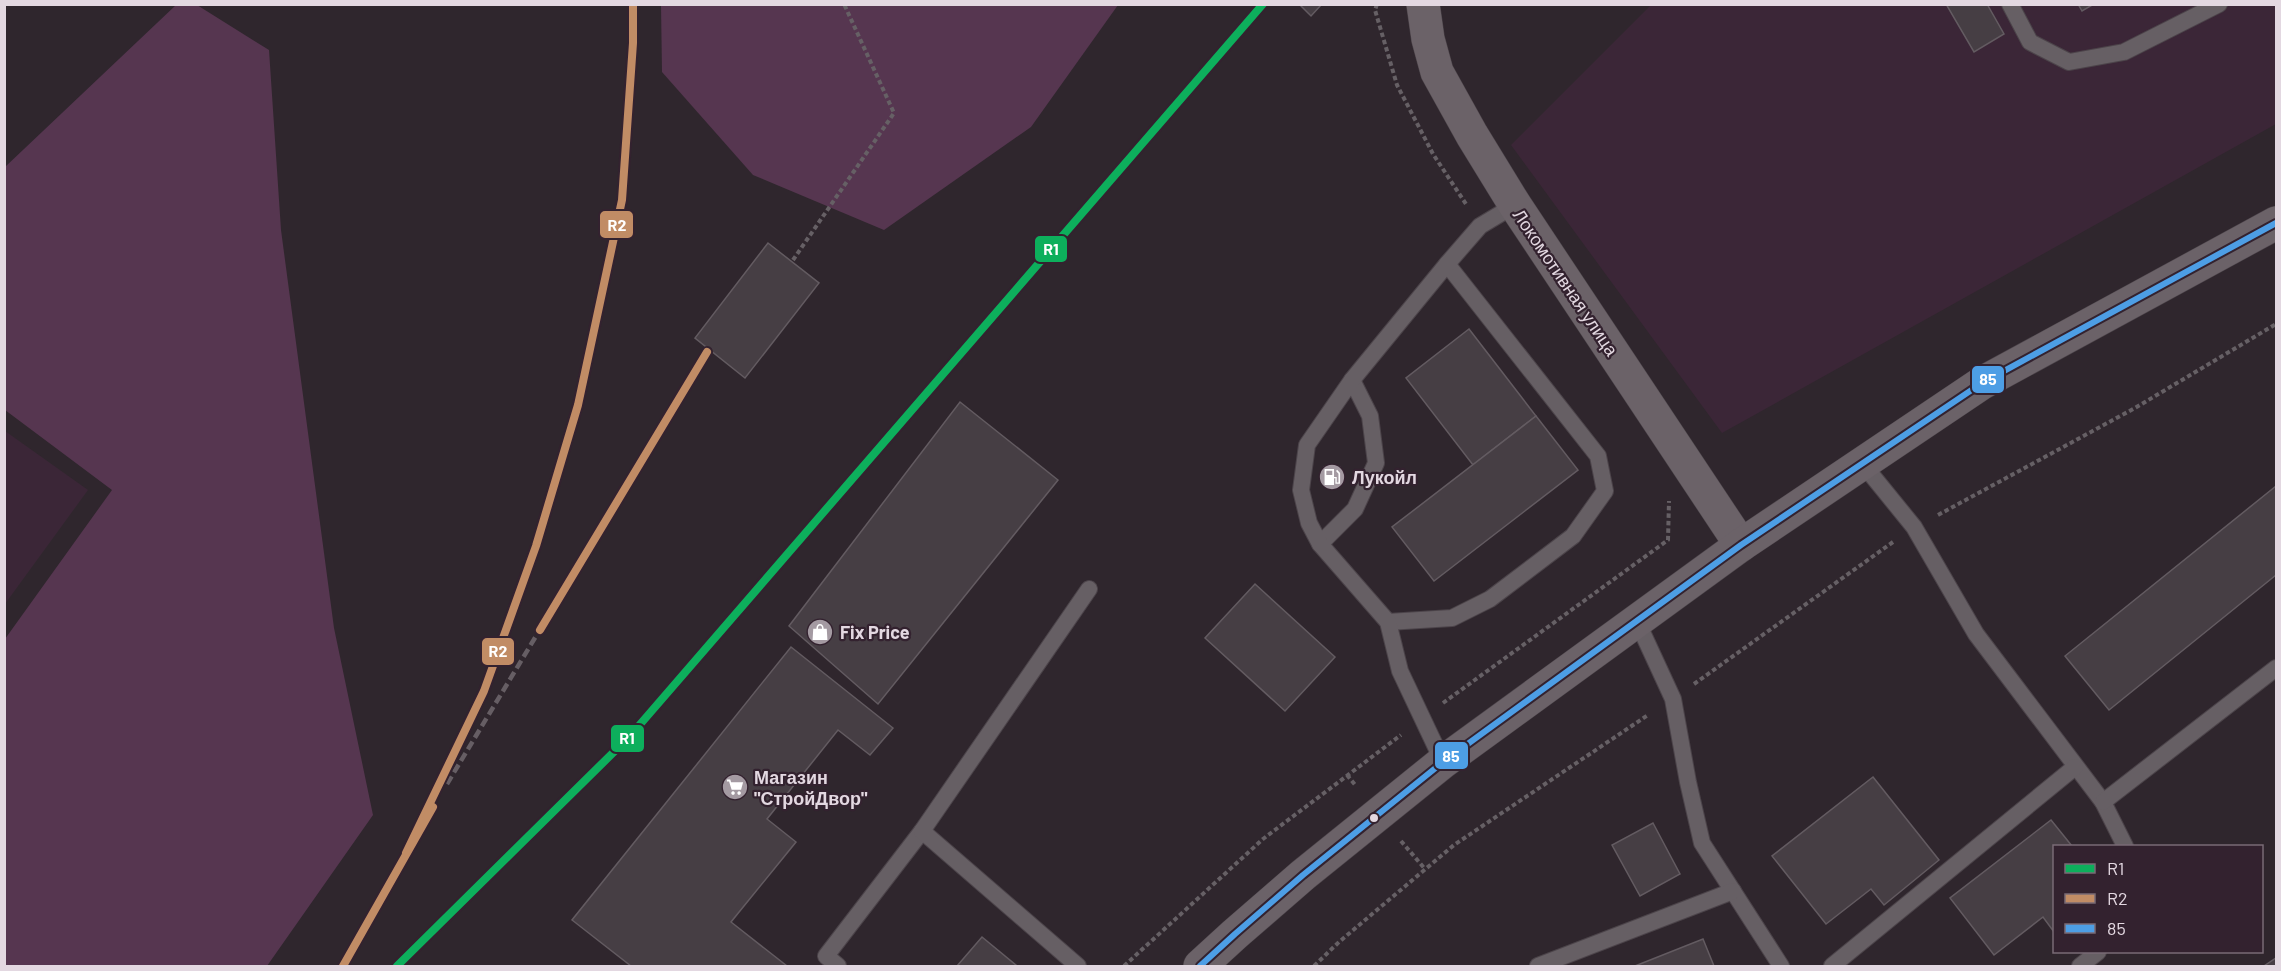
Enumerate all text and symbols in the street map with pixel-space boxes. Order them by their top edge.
street label: Локомотивная улица [1509,204,1624,360]
line badge: R2 [599,210,634,239]
text: R2 [608,215,626,234]
line badge: R1 [1034,235,1068,263]
text: R1 [1043,239,1059,258]
line badge: 85 [1971,365,2005,394]
text: 85 [1979,369,1997,388]
fuel station icon: Лукойл [1317,462,1347,492]
place label: Лукойл [1352,466,1417,488]
shop icon: Fix Price [805,617,835,647]
place label: Fix Price [840,621,910,643]
line badge: R2 [481,637,515,666]
text: R2 [489,641,507,660]
line badge: R1 [610,724,645,753]
text: R1 [619,728,635,747]
line badge: 85 [1434,741,1469,770]
text: 85 [1442,746,1460,765]
place label: Магазин "СтройДвор" [754,766,868,809]
supermarket icon: Магазин "СтройДвор" [720,772,750,802]
unlabelled marker [1368,812,1380,824]
legend [2053,845,2263,953]
text: R1 [2107,857,2124,879]
text: R2 [2107,887,2128,909]
text: 85 [2107,917,2126,939]

